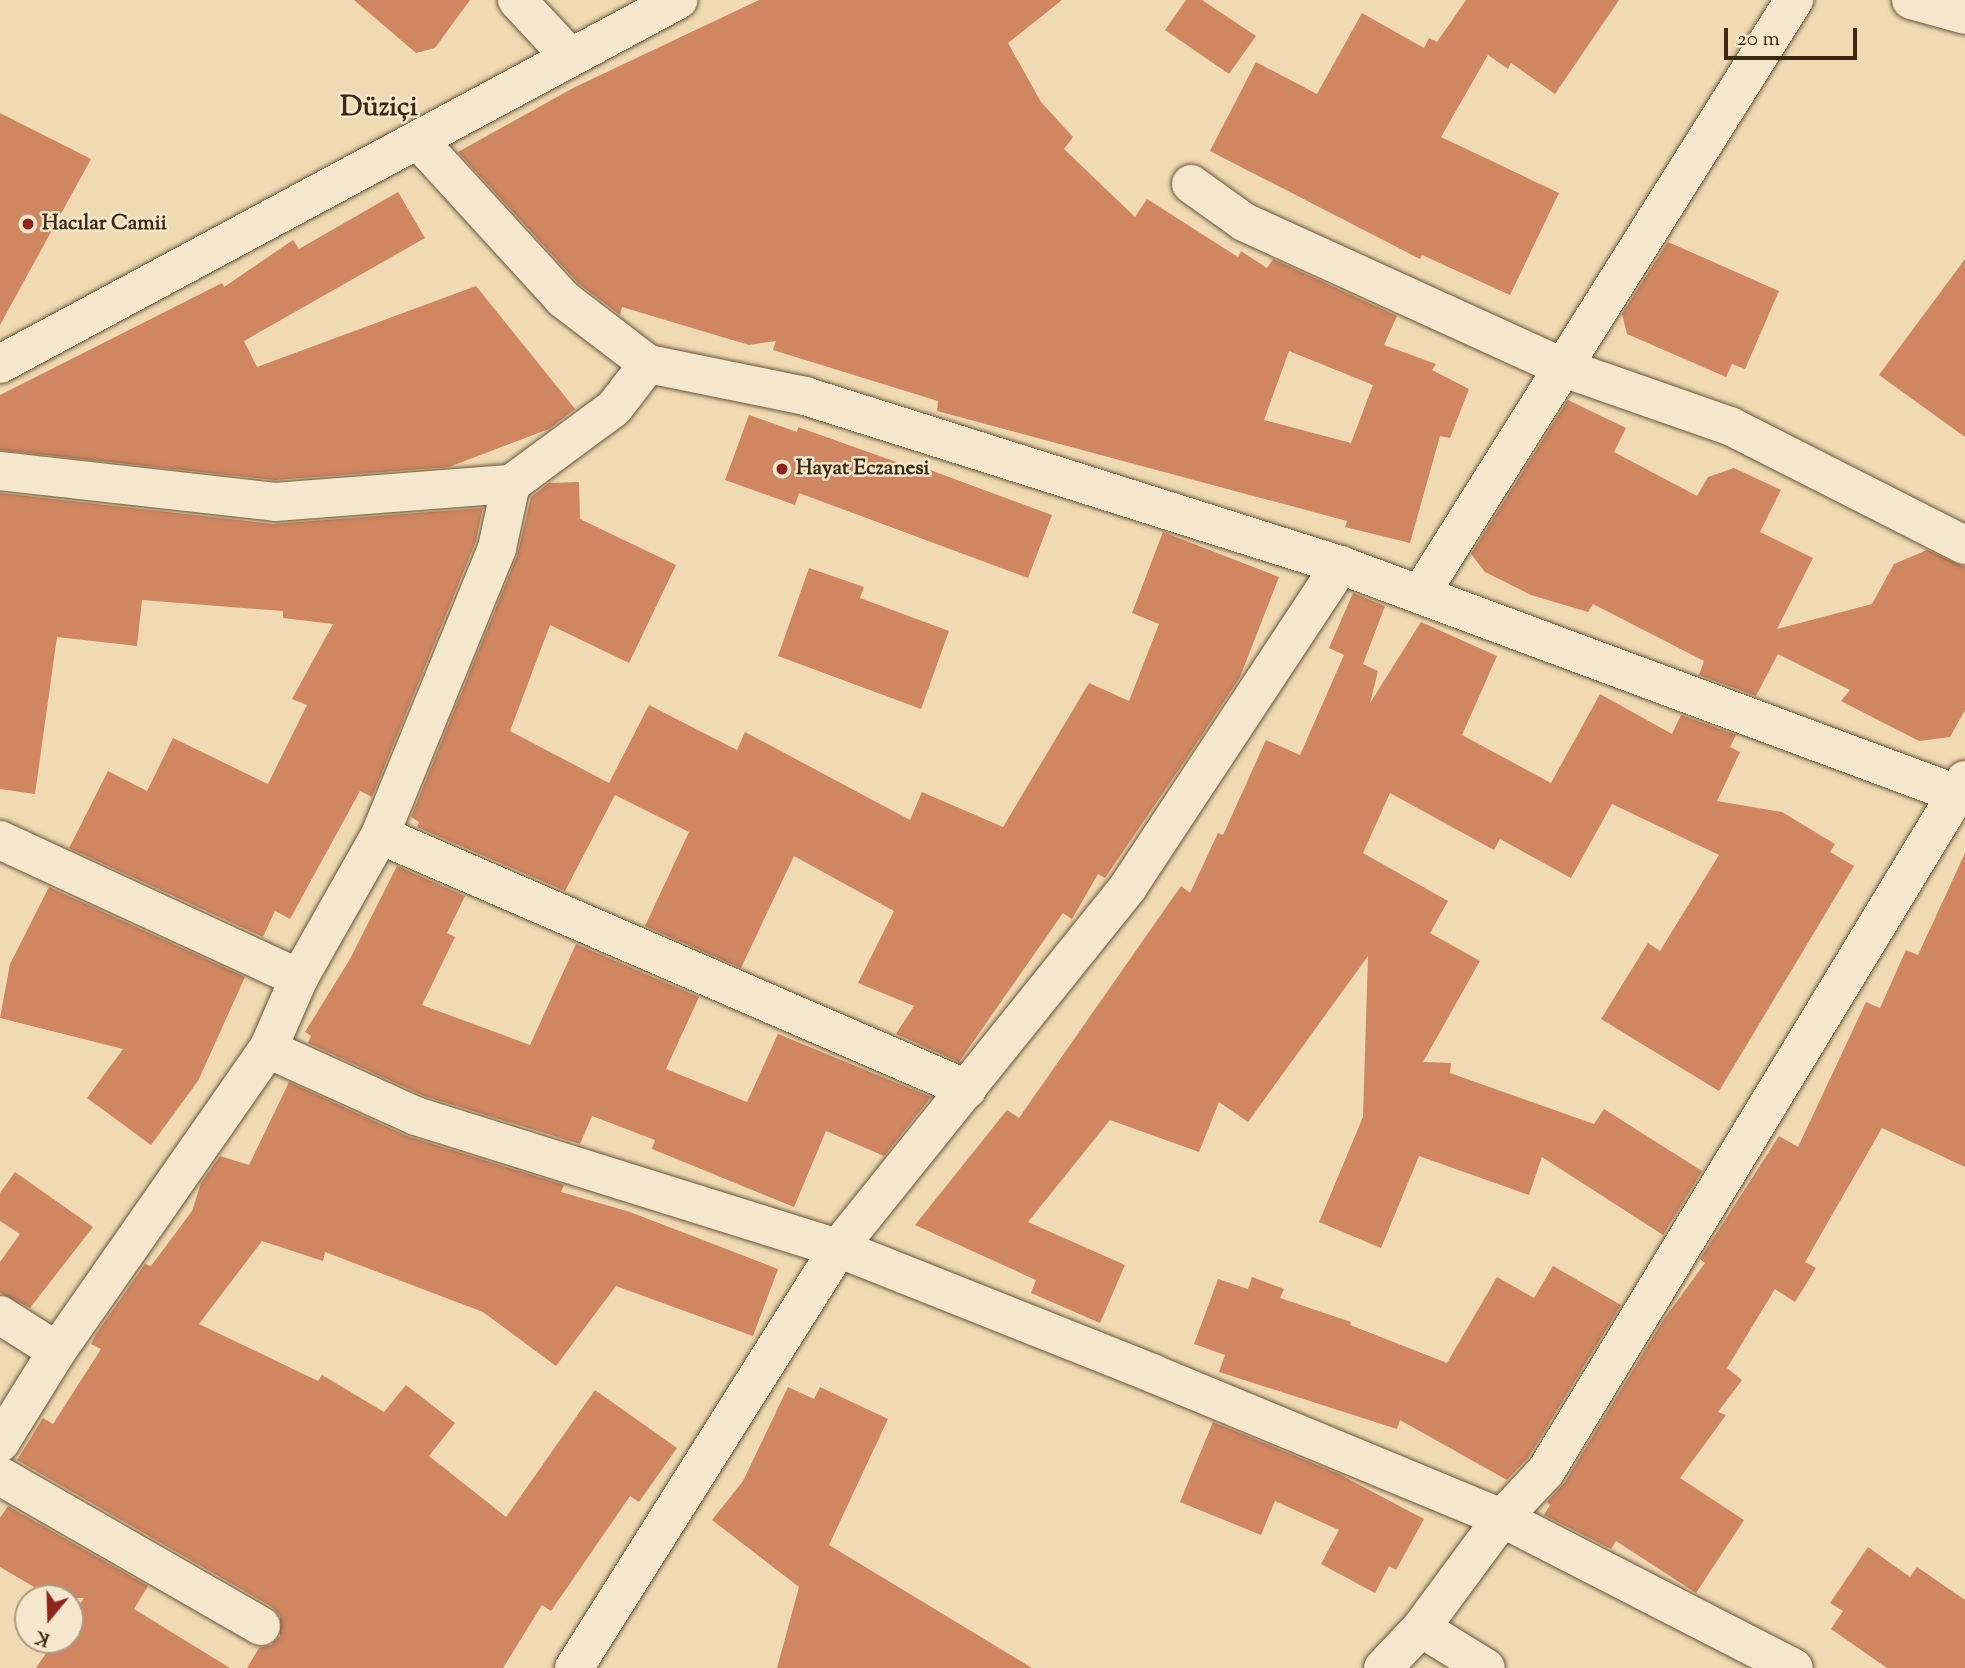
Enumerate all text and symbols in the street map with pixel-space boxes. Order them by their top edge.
scale bar [1727,14,1860,58]
text: 20 m [1737,25,1780,55]
district label: Düziçi [340,91,418,125]
place label: Hacılar Camii [42,211,167,237]
marker: Hacılar Camii [20,216,36,232]
place label: Hayat Eczanesi [796,456,930,482]
marker: Hayat Eczanesi [774,461,790,477]
north arrow [14,1584,84,1654]
text: K [32,1622,54,1652]

